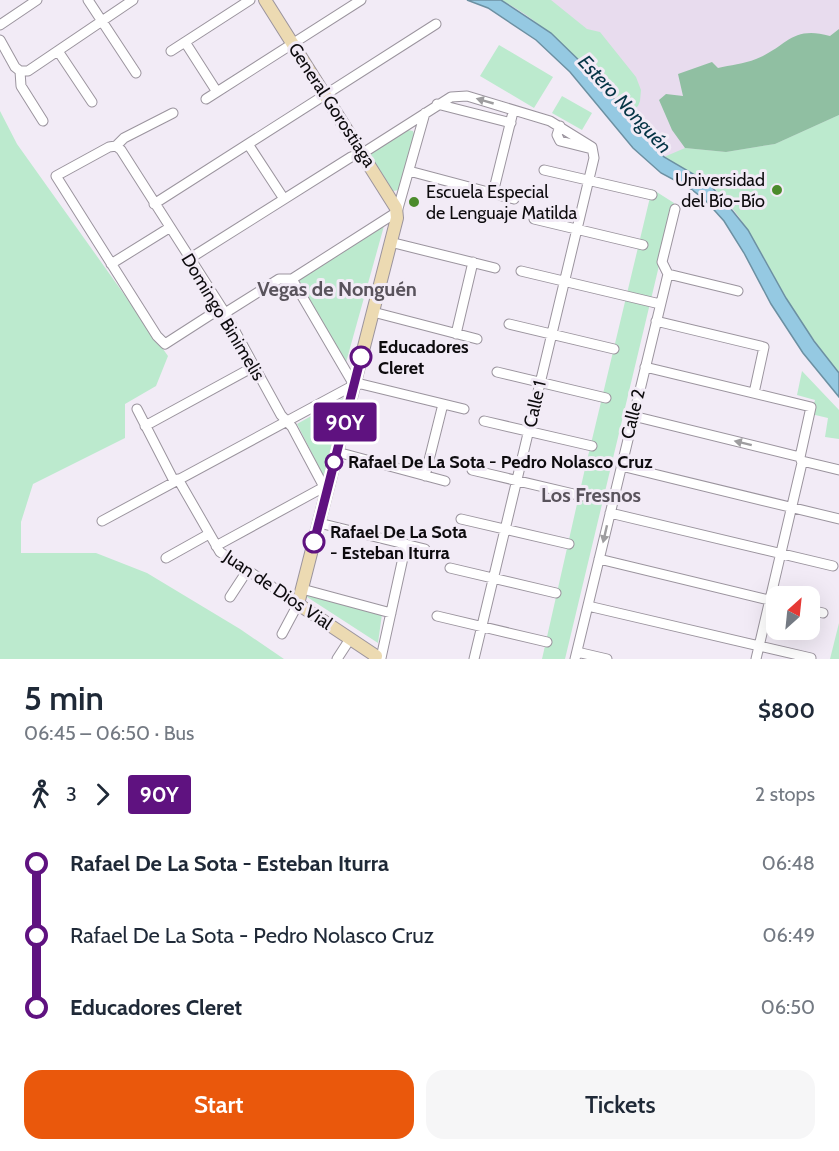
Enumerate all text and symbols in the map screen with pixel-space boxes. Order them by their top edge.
street label: General Gorostiaga [284,39,381,172]
water label: Estero Nonguén [573,50,677,158]
one-way arrow [476,96,494,105]
place label: Universidad del Bío-Bío [675,169,765,212]
place label: Escuela Especial de Lenguaje Matilda [426,181,577,224]
marker: Universidad del Bío-Bío [770,183,784,197]
marker: Escuela Especial de Lenguaje Matilda [407,195,421,209]
street label: Domingo Binimelis [176,249,270,385]
district label: Vegas de Nonguén [257,277,417,301]
place label: Educadores Cleret [378,336,469,379]
marker: Educadores Cleret [350,346,372,368]
street label: Calle 1 [519,378,551,430]
street label: Calle 2 [616,387,650,441]
line badge: 90Y [310,402,380,442]
text: 90Y [326,410,364,435]
one-way arrow [734,437,753,447]
place label: Rafael De La Sota - Pedro Nolasco Cruz [348,451,653,473]
marker: Rafael De La Sota - Pedro Nolasco Cruz [325,453,343,471]
district label: Los Fresnos [541,483,641,507]
place label: Rafael De La Sota - Esteban Iturra [330,521,467,564]
one-way arrow [599,525,609,544]
marker: Rafael De La Sota - Esteban Iturra [303,531,325,553]
street label: Juan de Dios Vial [219,545,337,635]
north arrow [766,586,820,640]
map controls [766,586,820,640]
text: 5 min [24,678,104,718]
text: $800 [758,697,815,724]
text: 06:45 – 06:50 · Bus [24,721,194,745]
icon: walk [24,778,57,811]
icon: forward [86,778,119,811]
text: 3 [66,782,77,806]
text: 90Y [140,782,179,807]
text: 2 stops [755,782,815,806]
text: Rafael De La Sota - Esteban Iturra [70,850,389,877]
text: 06:48 [762,851,815,875]
text: Rafael De La Sota - Pedro Nolasco Cruz [70,922,434,949]
text: 06:49 [763,923,815,947]
text: Educadores Cleret [70,994,242,1021]
text: 06:50 [761,995,815,1019]
button: Start [24,1070,414,1139]
button: Tickets [426,1070,815,1139]

